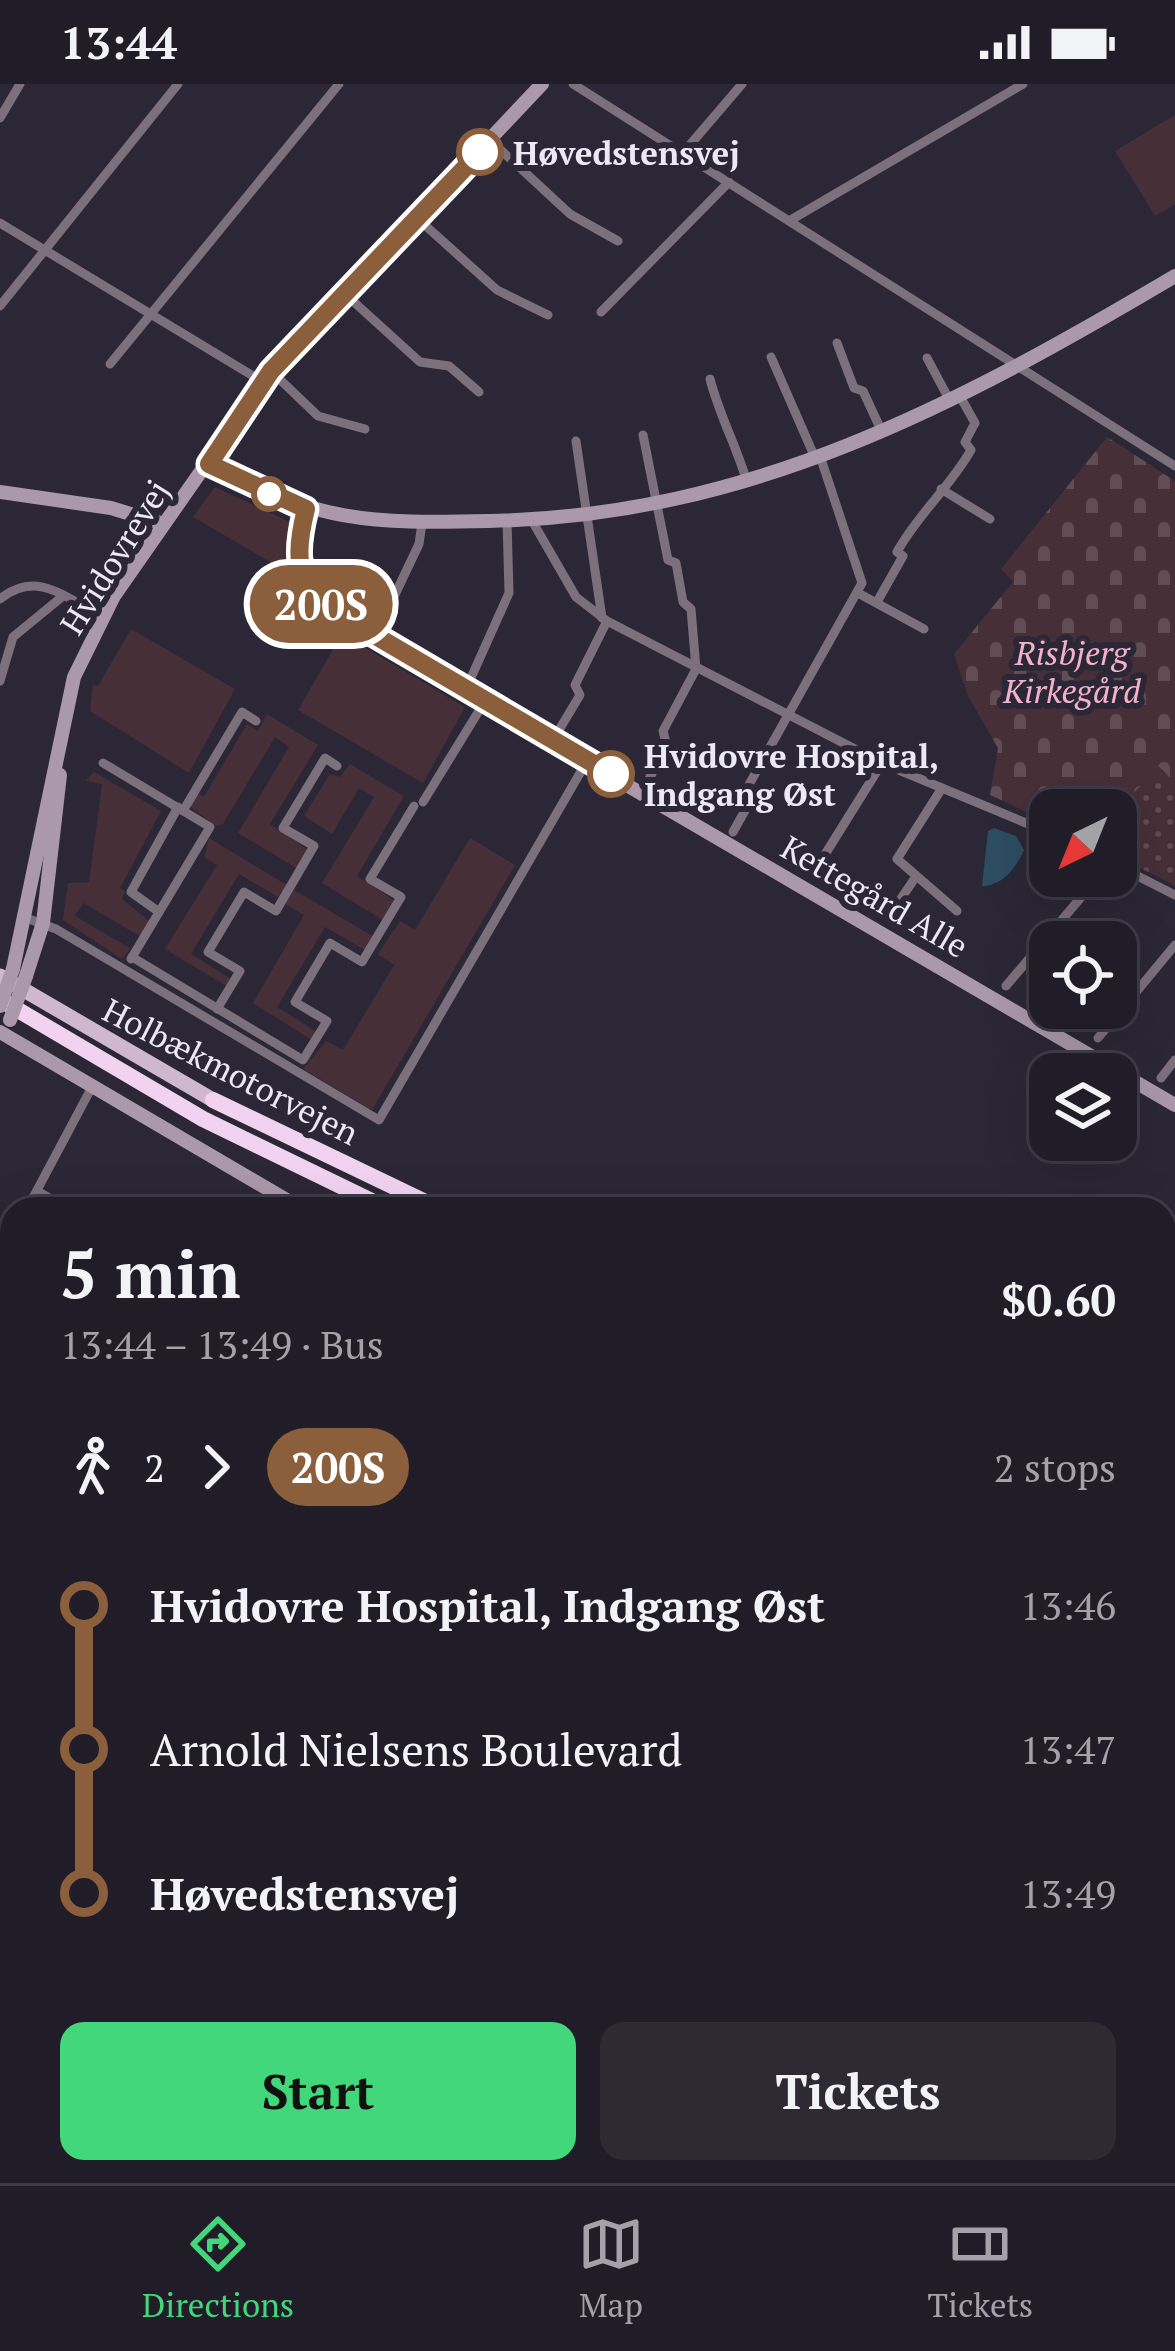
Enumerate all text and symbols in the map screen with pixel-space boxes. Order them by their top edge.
text: 13:44 [60,12,177,72]
marker: Høvedstensvej [458,130,502,174]
place label: Høvedstensvej [513,131,740,174]
street label: Hvidovrevej [50,472,178,642]
unlabelled marker [253,478,285,510]
line badge: 200S [237,565,405,643]
text: 200S [274,576,368,632]
park label: Risbjerg Kirkegård [1002,631,1142,712]
place label: Hvidovre Hospital, Indgang Øst [644,734,939,815]
marker: Hvidovre Hospital, Indgang Øst [589,752,633,796]
north arrow [1029,789,1137,897]
map controls [1029,789,1137,1161]
street label: Kettegård Alle [774,825,976,967]
button: locate [1029,921,1137,1029]
street label: Holbækmotorvejen [96,988,366,1154]
button: layers [1029,1053,1137,1161]
text: 5 min [60,1229,241,1317]
text: $0.60 [1001,1269,1116,1329]
text: 13:44 – 13:49 · Bus [60,1318,384,1370]
icon: walk [60,1434,126,1500]
icon: forward [183,1434,249,1500]
text: 200S [291,1439,385,1495]
text: 2 [144,1441,165,1493]
text: 2 stops [994,1441,1116,1493]
text: Hvidovre Hospital, Indgang Øst [150,1575,825,1635]
text: 13:46 [1020,1579,1116,1631]
text: Arnold Nielsens Boulevard [150,1719,683,1779]
text: 13:47 [1020,1723,1116,1775]
text: Høvedstensvej [150,1863,459,1923]
text: 13:49 [1020,1867,1116,1919]
button: Start [60,2022,576,2160]
button: Tickets [600,2022,1116,2160]
tab: Directions [142,2211,294,2326]
tab: Map [578,2211,644,2326]
tab: Tickets [928,2211,1033,2326]

